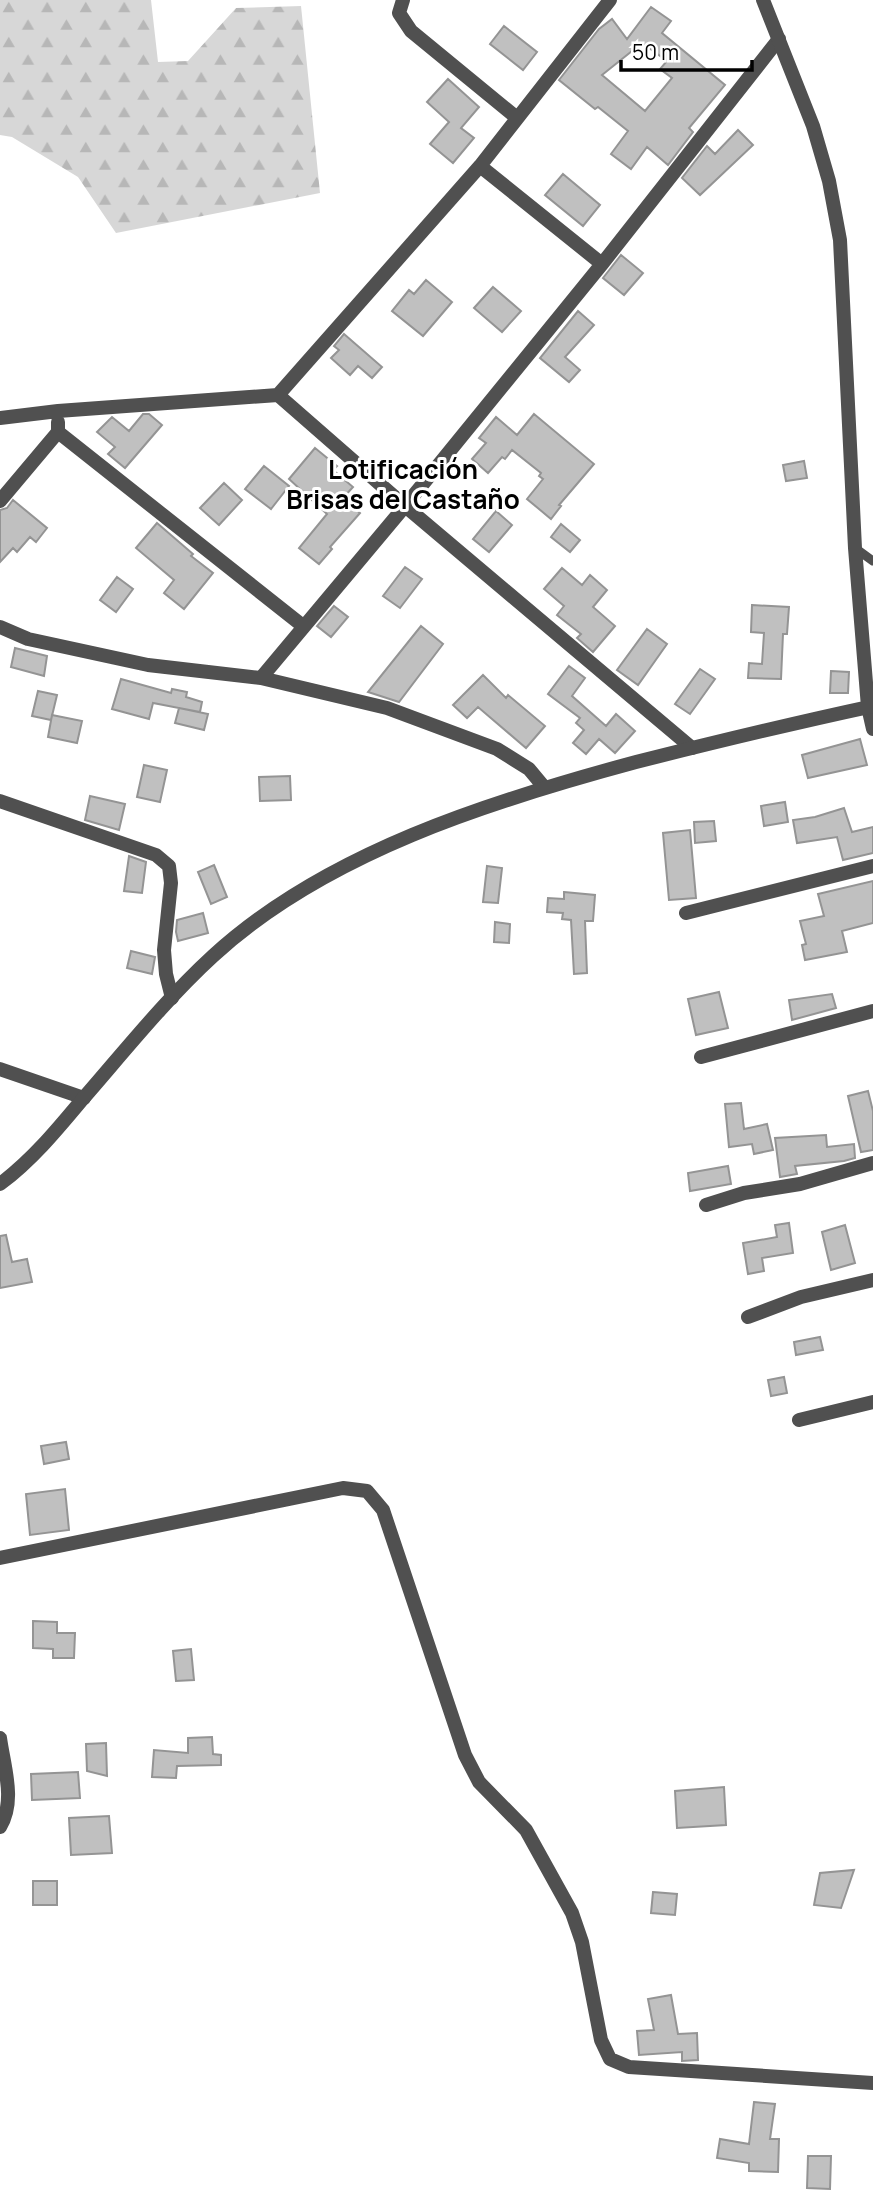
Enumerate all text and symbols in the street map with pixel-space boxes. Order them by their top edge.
scale bar [621,28,752,72]
text: 50 m [632,38,679,66]
district label: Lotificación Brisas del Castaño [286,451,520,517]

